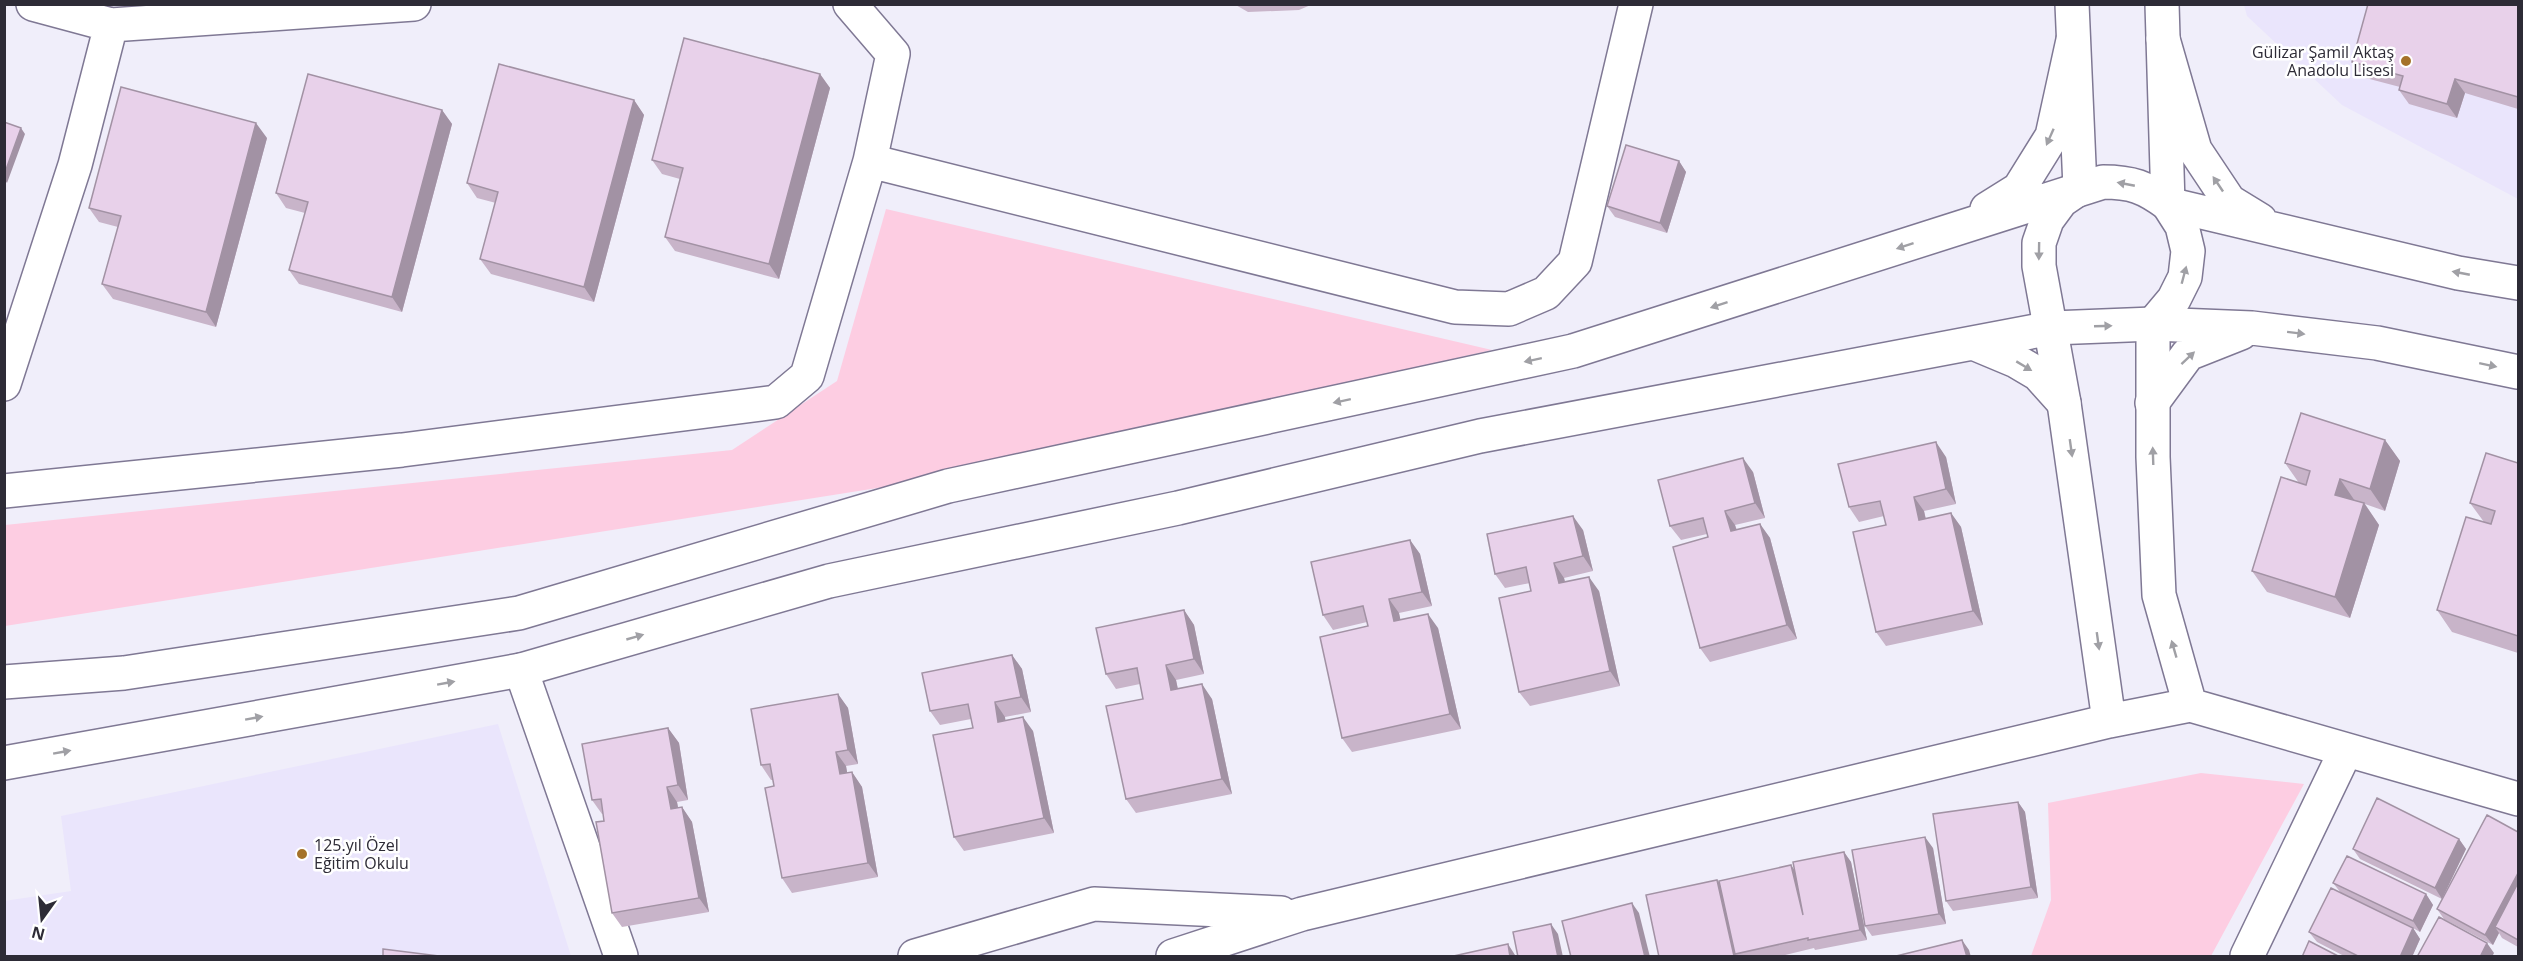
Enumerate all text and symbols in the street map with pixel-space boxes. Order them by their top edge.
place label: Gülizar Şamil Aktaş Anadolu Lisesi [2252,41,2394,81]
marker: Gülizar Şamil Aktaş Anadolu Lisesi [2399,54,2413,68]
one-way arrow [2045,129,2055,147]
one-way arrow [2212,177,2224,193]
one-way arrow [2117,179,2136,188]
one-way arrow [1896,242,1914,251]
one-way arrow [2035,242,2044,261]
one-way arrow [2179,266,2189,284]
one-way arrow [2451,268,2470,277]
one-way arrow [1710,301,1728,310]
one-way arrow [2093,321,2112,330]
one-way arrow [2286,328,2305,338]
one-way arrow [2180,351,2195,365]
one-way arrow [1523,356,1542,365]
one-way arrow [2016,360,2032,371]
one-way arrow [2478,361,2497,371]
one-way arrow [1333,397,1351,407]
one-way arrow [2066,438,2075,457]
one-way arrow [2148,446,2158,465]
one-way arrow [2094,631,2103,650]
one-way arrow [626,632,644,641]
one-way arrow [2169,640,2178,658]
one-way arrow [437,679,456,688]
one-way arrow [245,713,264,722]
one-way arrow [53,747,72,756]
place label: 125.yıl Özel Eğitim Okulu [314,834,409,874]
marker: 125.yıl Özel Eğitim Okulu [295,847,309,861]
north arrow [12,889,72,949]
text: N [29,921,47,946]

